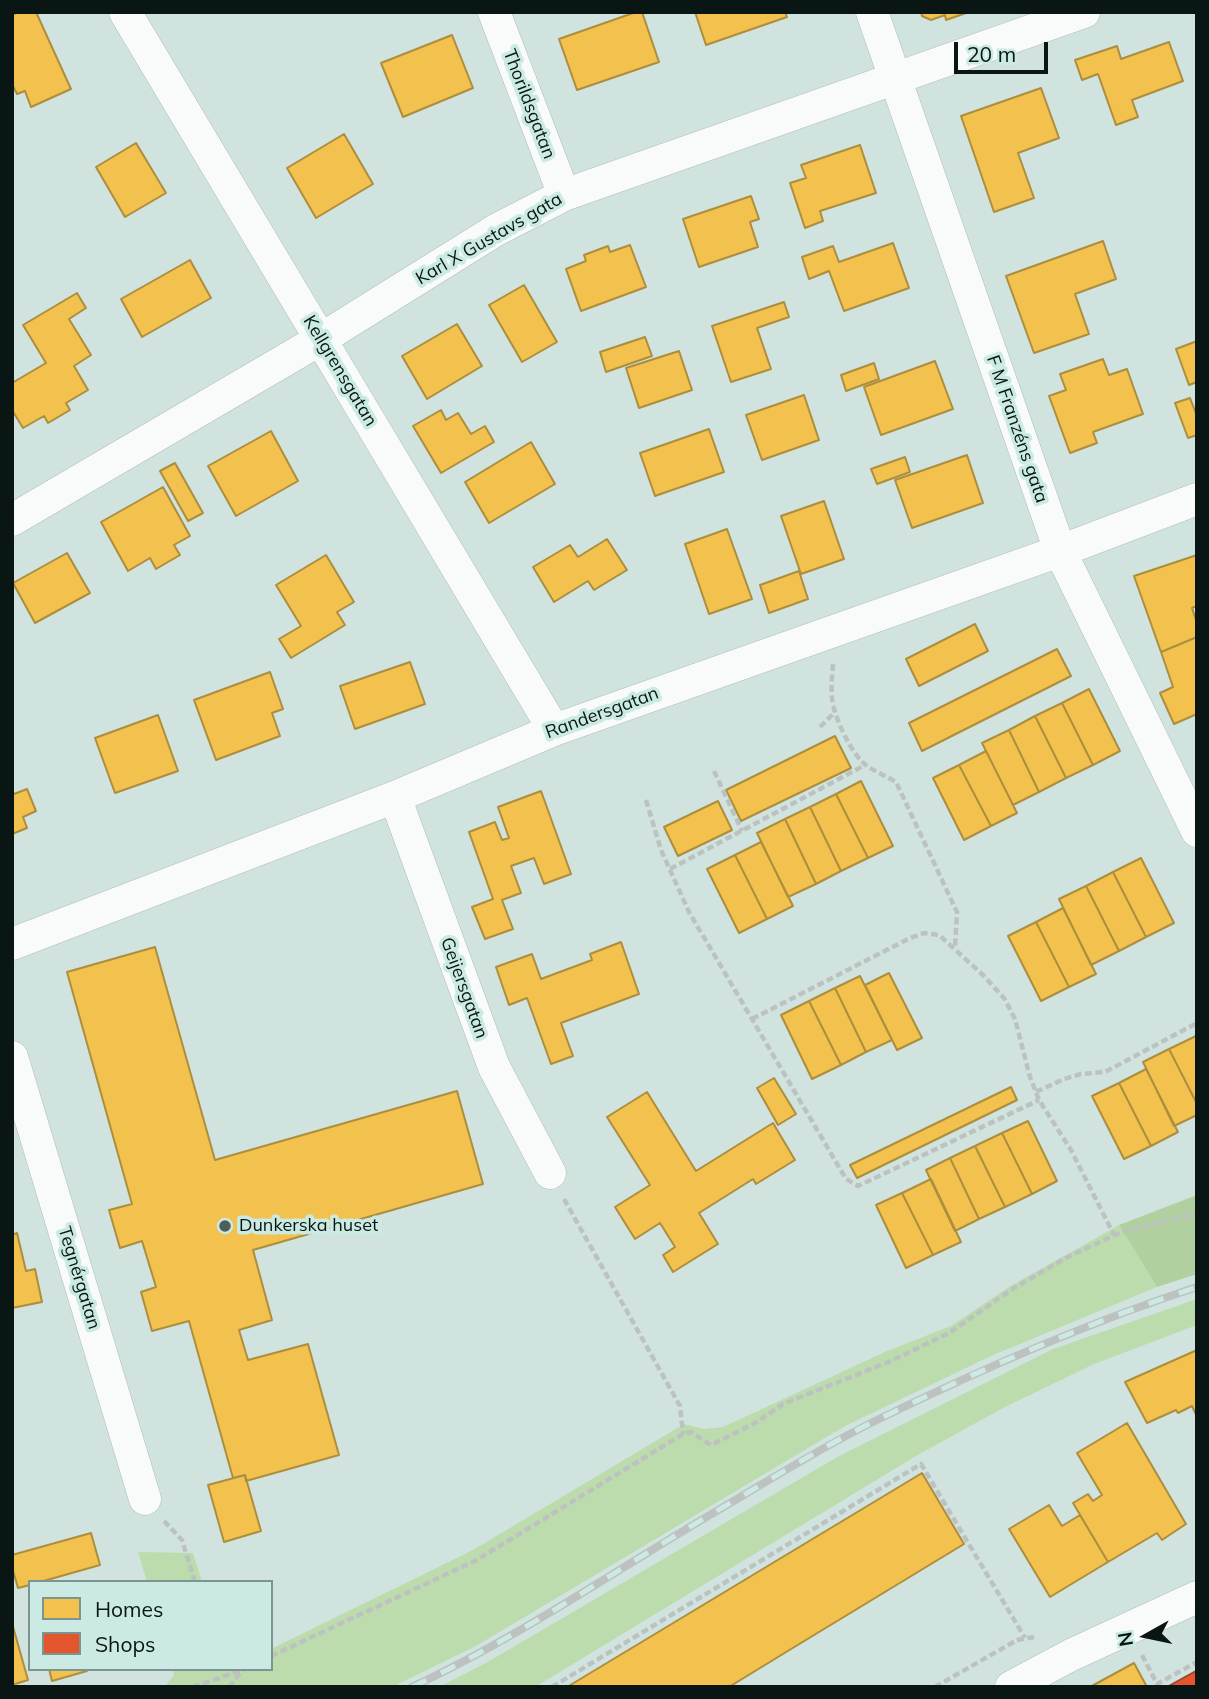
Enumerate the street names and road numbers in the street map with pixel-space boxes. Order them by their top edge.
street label: Thorildsgatan [498,46,560,162]
street label: Karl X Gustavs gata [412,188,566,290]
street label: Kellgrensgatan [298,312,382,430]
street label: F M Franzéns gata [982,352,1052,506]
street label: Randersgatan [542,682,662,744]
street label: Geijersgatan [436,935,492,1041]
street label: Tegnérgatan [53,1224,105,1332]

